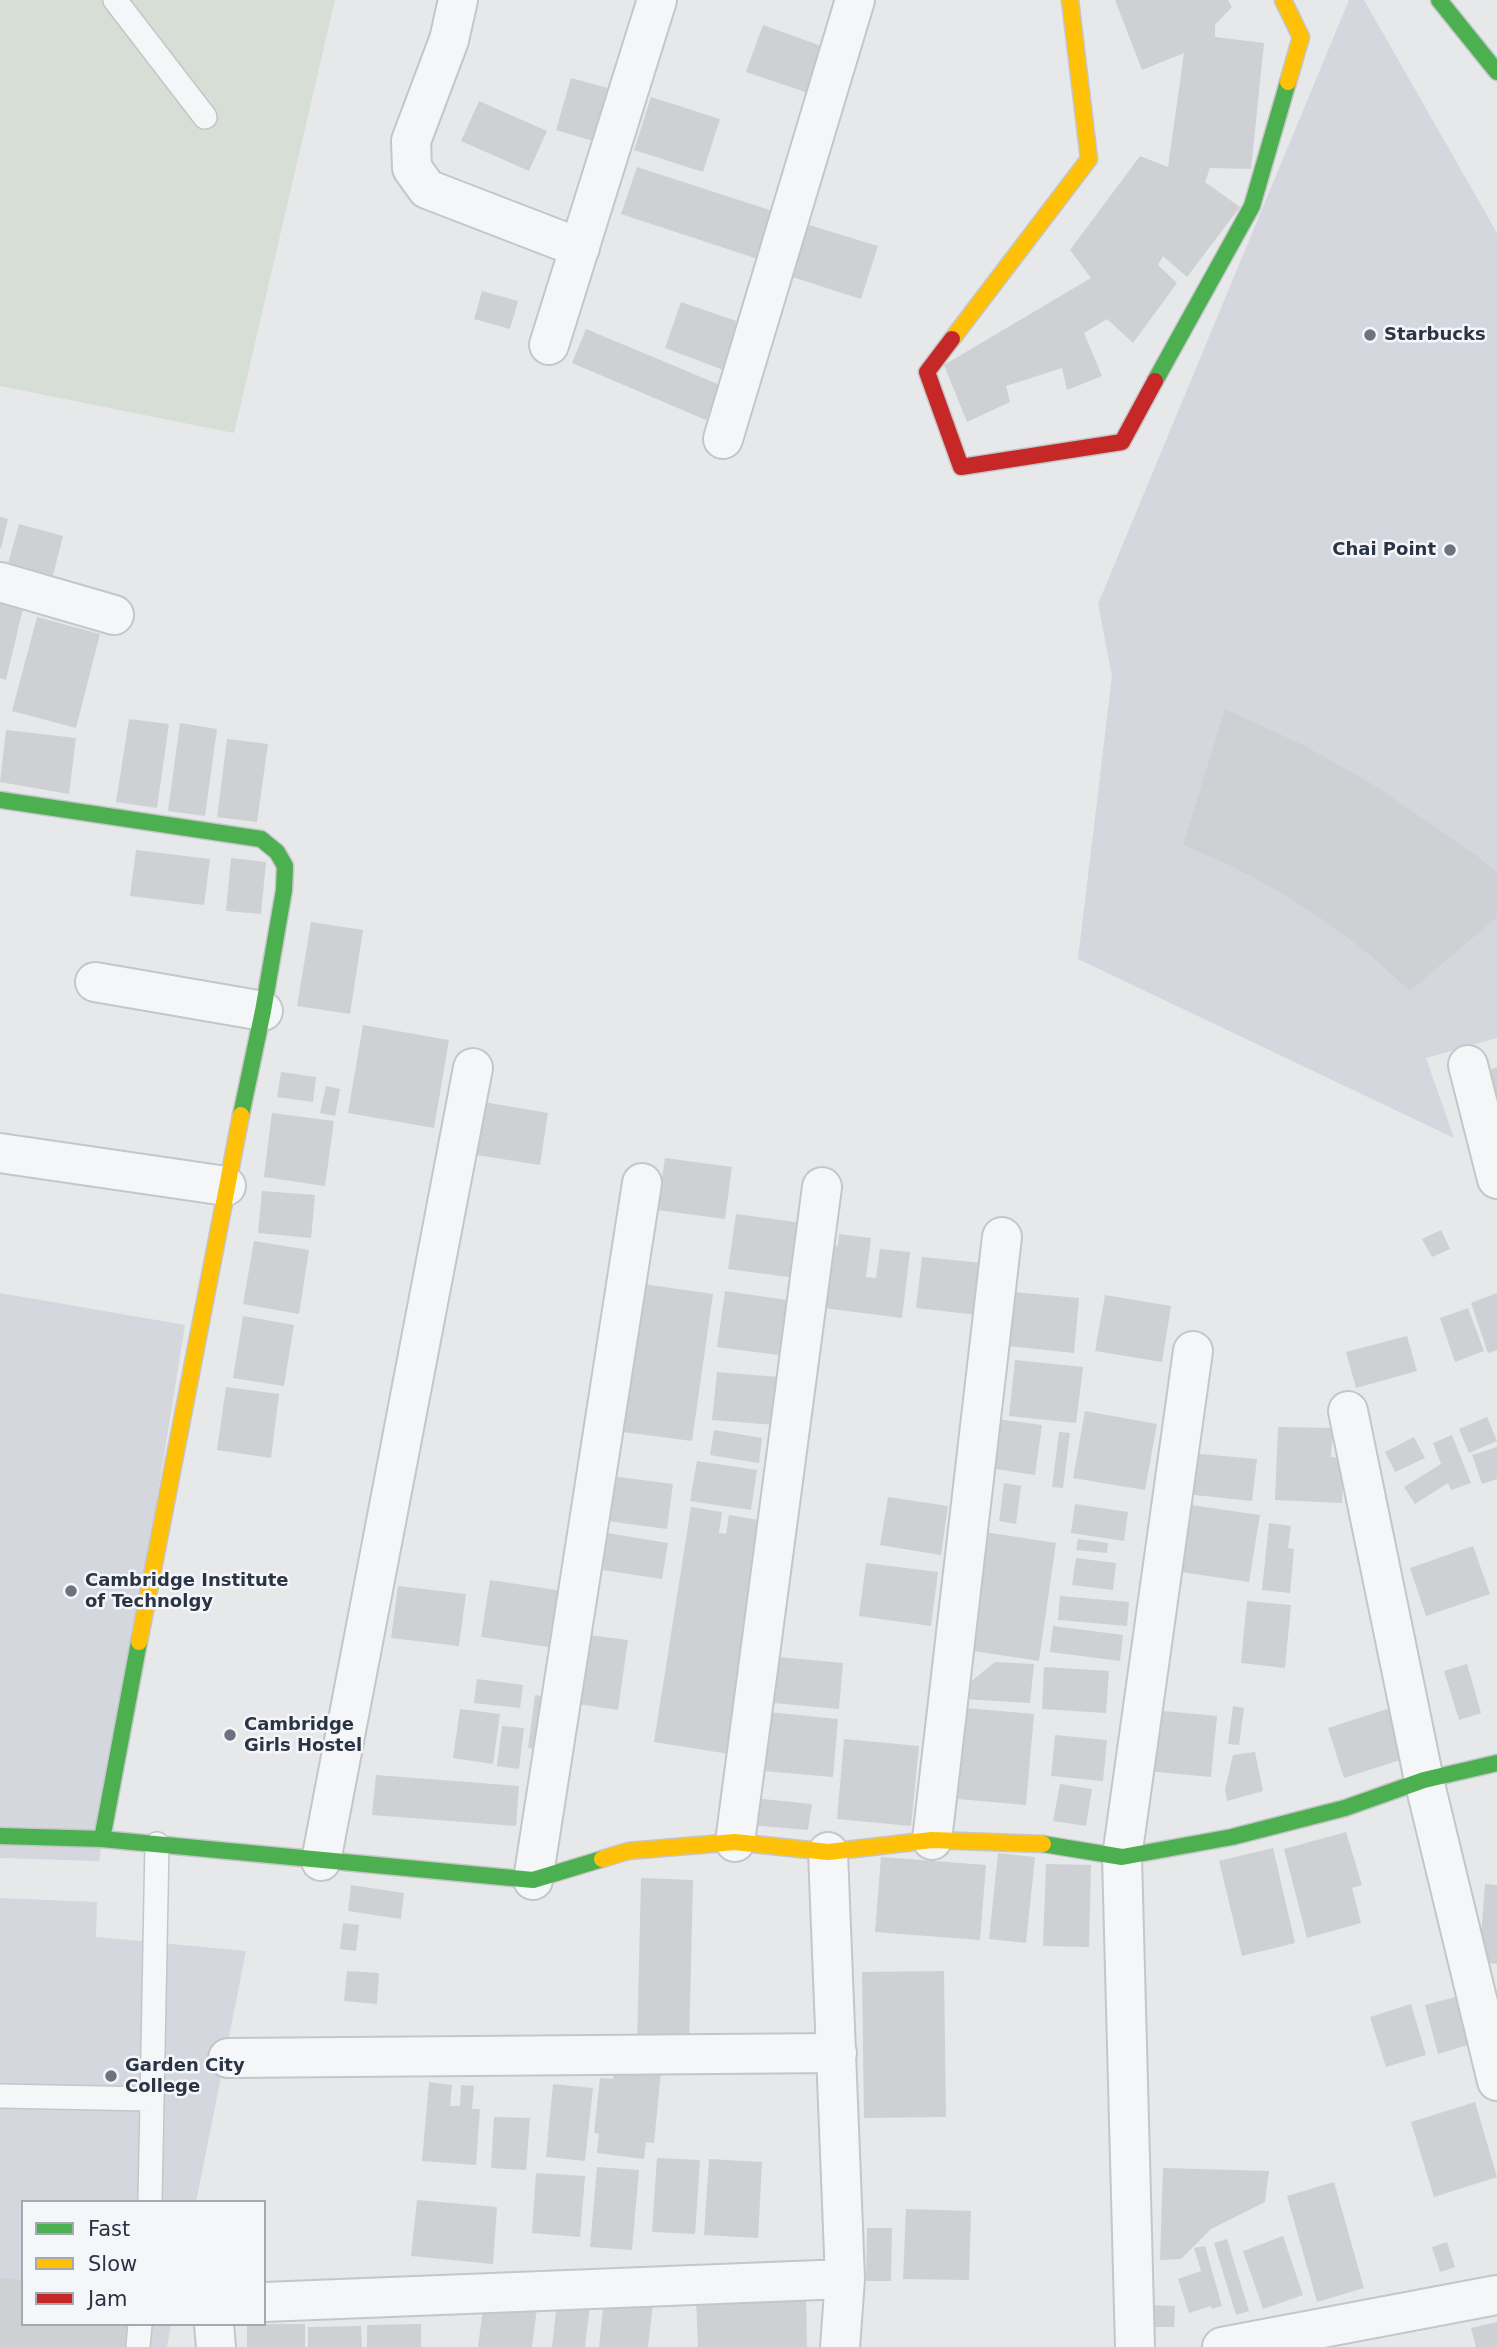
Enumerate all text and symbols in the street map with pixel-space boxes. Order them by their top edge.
place label: Starbucks [1384,324,1486,346]
marker: Starbucks [1362,327,1378,343]
place label: Chai Point [1332,539,1436,561]
marker: Chai Point [1442,542,1458,558]
place label: Cambridge Institute of Technolgy [85,1570,289,1612]
marker: Cambridge Institute of Technolgy [63,1583,79,1599]
place label: Cambridge Girls Hostel [244,1714,362,1756]
marker: Cambridge Girls Hostel [222,1727,238,1743]
place label: Garden City College [125,2055,245,2098]
marker: Garden City College [103,2068,119,2084]
legend [21,2200,266,2326]
text: Fast [88,2217,130,2241]
text: Slow [88,2252,137,2276]
text: Jam [88,2287,128,2311]

